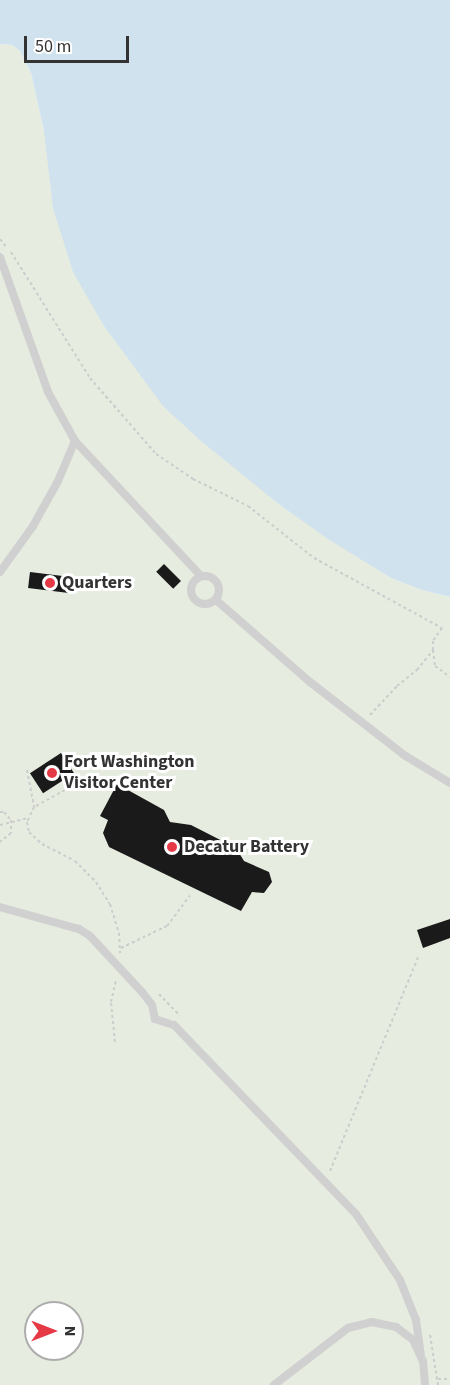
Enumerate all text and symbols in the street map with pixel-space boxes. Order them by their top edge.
scale bar [27,24,132,62]
text: 50 m [35,34,71,59]
place label: Quarters [62,572,132,594]
marker: Quarters [43,576,57,590]
place label: Fort Washington Visitor Center [64,752,195,795]
marker: Fort Washington Visitor Center [45,766,59,780]
place label: Decatur Battery [184,836,309,858]
marker: Decatur Battery [165,840,179,854]
north arrow [24,1301,84,1361]
text: N [59,1326,81,1336]

